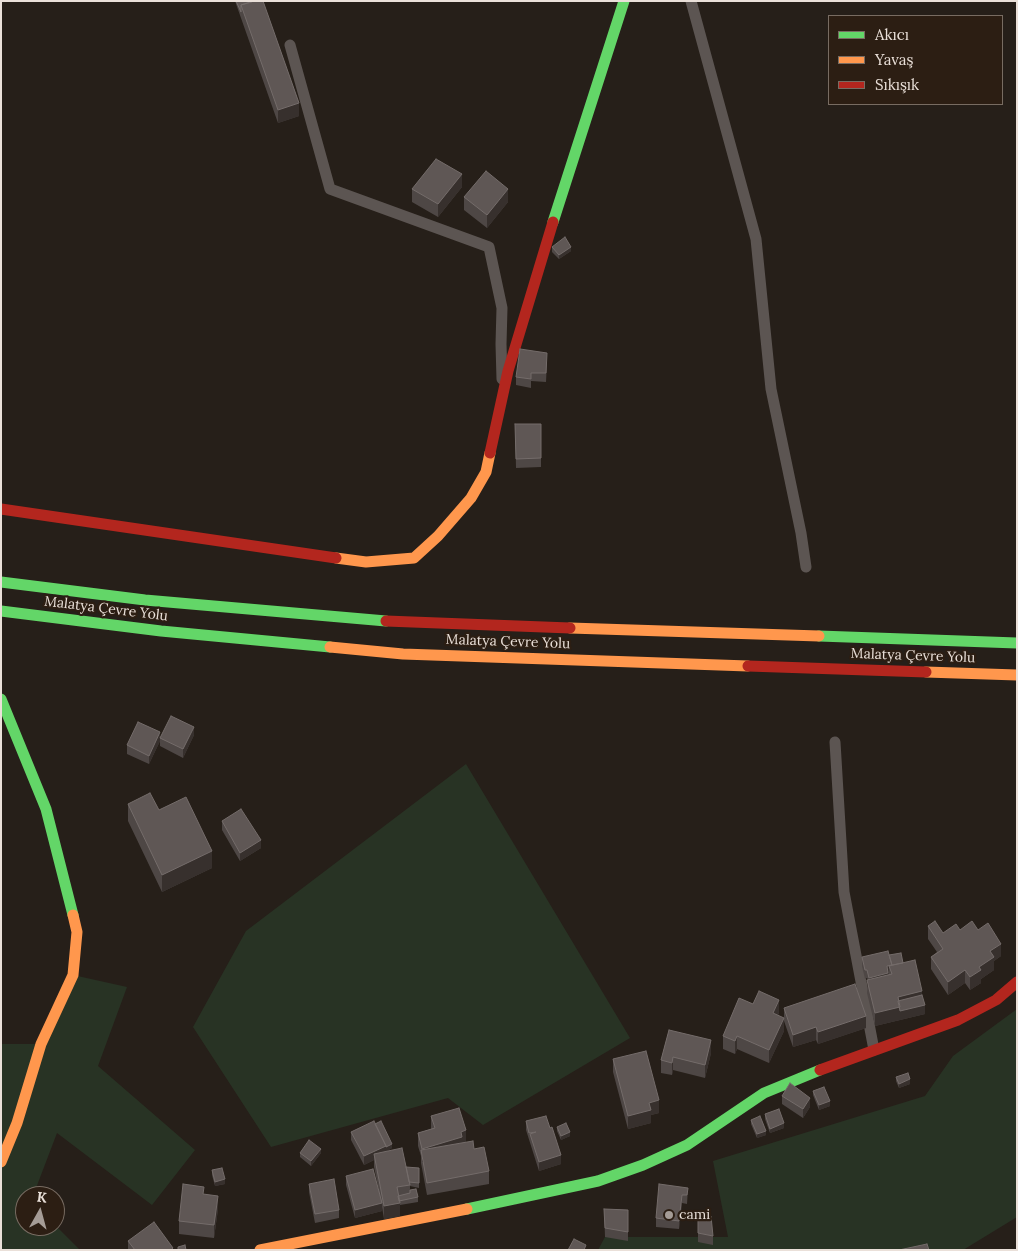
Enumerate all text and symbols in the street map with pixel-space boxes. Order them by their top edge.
legend [828,15,1003,105]
text: Akıcı [875,25,909,44]
text: Yavaş [875,50,913,69]
text: Sıkışık [875,75,919,94]
street label: Malatya Çevre Yolu [43,593,169,625]
street label: Malatya Çevre Yolu [445,631,571,653]
street label: Malatya Çevre Yolu [850,645,976,667]
north arrow [15,1186,65,1236]
text: K [36,1188,48,1207]
place label: cami [679,1207,710,1223]
marker: cami [663,1209,675,1221]

